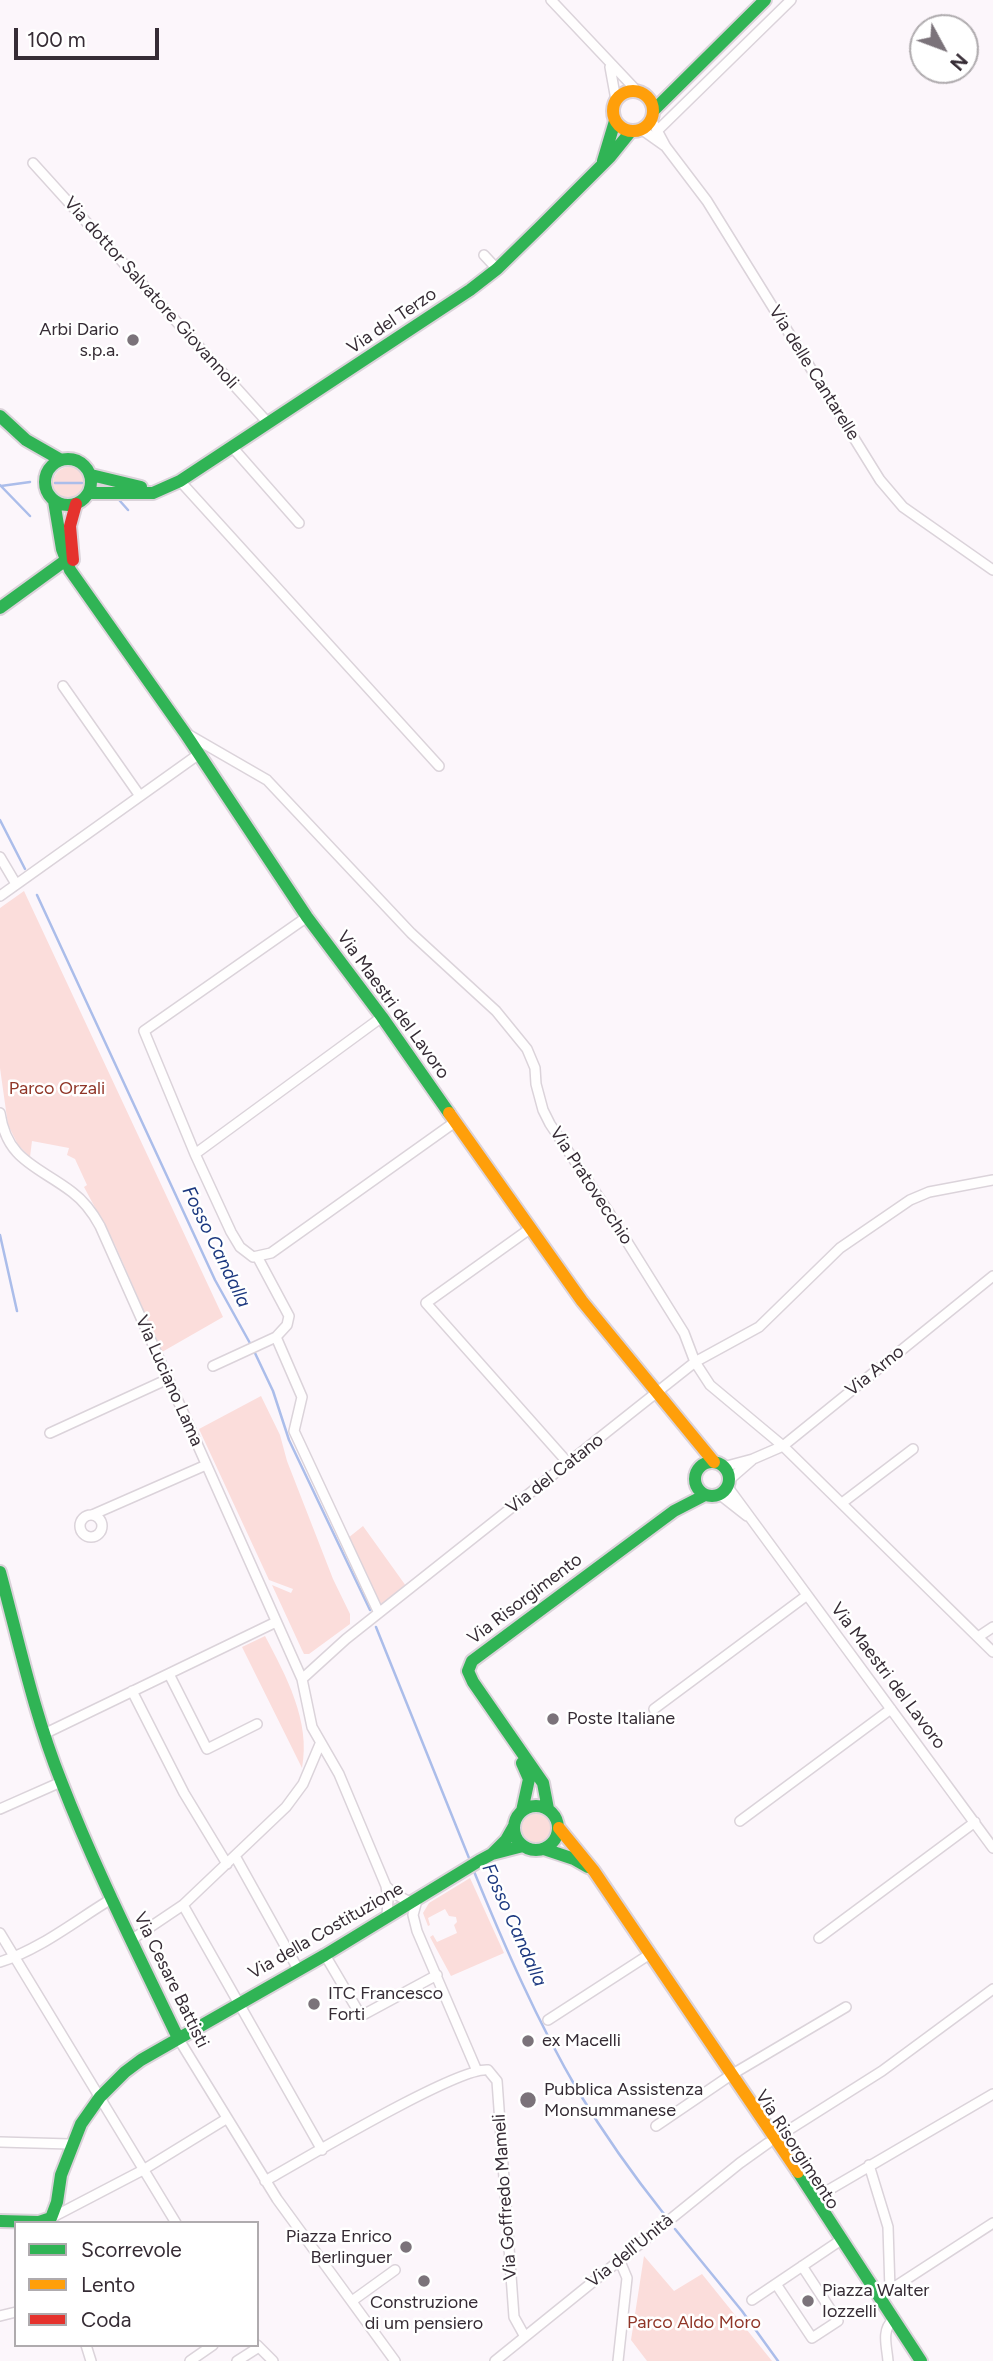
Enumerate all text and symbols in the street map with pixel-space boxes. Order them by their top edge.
scale bar [18,14,163,58]
north arrow [909,14,979,84]
text: 100 m [27,27,86,52]
text: N [945,49,972,75]
street label: Via dottor Salvatore Giovannoli [59,193,243,393]
street label: Via del Terzo [343,283,441,359]
street label: Via delle Cantarelle [764,302,864,444]
place label: Arbi Dario s.p.a. [39,319,119,362]
marker: Arbi Dario s.p.a. [125,332,141,348]
street label: Via Maestri del Lavoro [332,927,454,1083]
park label: Parco Orzali [9,1078,105,1100]
street label: Via Pratovecchio [545,1123,637,1249]
water label: Fosso Candalla [177,1183,255,1311]
street label: Via Luciano Lama [131,1312,207,1450]
street label: Via Arno [841,1341,909,1401]
street label: Via del Catano [502,1429,608,1519]
street label: Via Risorgimento [463,1549,587,1649]
street label: Via Maestri del Lavoro [826,1599,950,1753]
place label: Poste Italiane [567,1708,675,1730]
marker: Poste Italiane [545,1711,561,1727]
water label: Fosso Candalla [477,1860,551,1990]
street label: Via della Costituzione [245,1878,407,1984]
street label: Via Cesare Battisti [129,1909,213,2051]
place label: ITC Francesco Forti [328,1983,443,2025]
marker: ITC Francesco Forti [306,1996,322,2012]
place label: ex Macelli [542,2030,621,2052]
marker: ex Macelli [520,2033,536,2049]
place label: Pubblica Assistenza Monsummanese [544,2079,703,2122]
street label: Via Risorgimento [750,2086,844,2214]
marker: Pubblica Assistenza Monsummanese [518,2090,538,2110]
street label: Via Goffredo Mameli [488,2113,522,2281]
street label: Via dell'Unità [582,2210,678,2292]
legend [14,2221,259,2347]
place label: Piazza Enrico Berlinguer [286,2226,392,2268]
text: Scorrevole [81,2237,182,2262]
marker: Piazza Enrico Berlinguer [398,2239,414,2255]
text: Lento [81,2272,135,2297]
marker: Construzione di um pensiero [416,2273,432,2289]
place label: Piazza Walter Iozzelli [822,2280,929,2322]
place label: Construzione di um pensiero [365,2292,483,2334]
marker: Piazza Walter Iozzelli [800,2293,816,2309]
text: Coda [81,2307,131,2332]
park label: Parco Aldo Moro [627,2312,761,2334]

